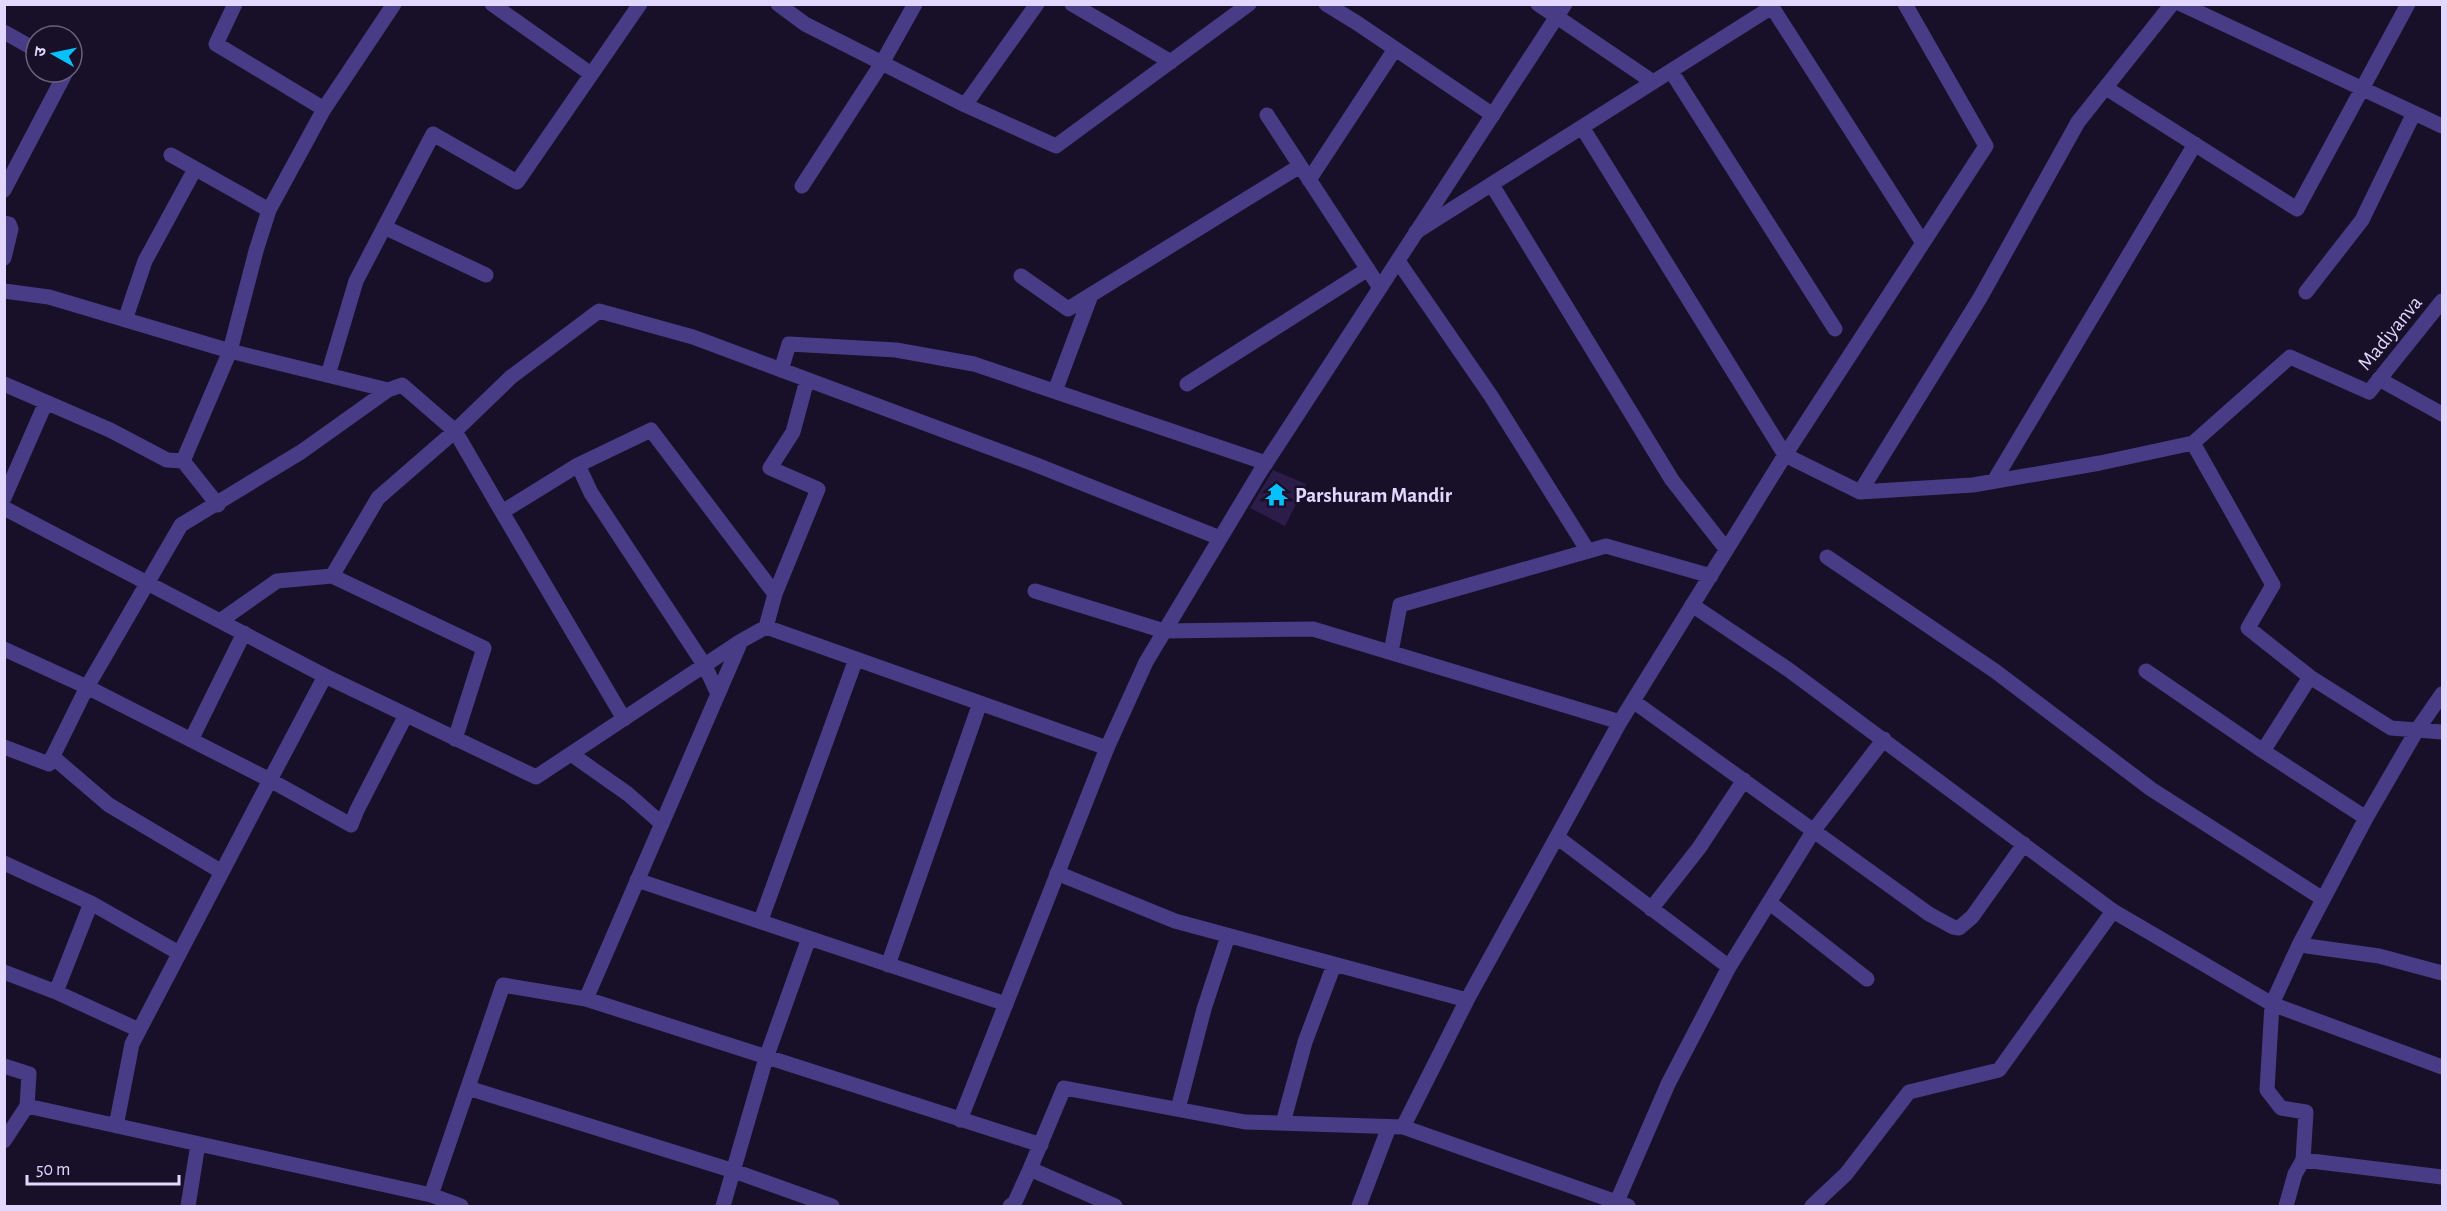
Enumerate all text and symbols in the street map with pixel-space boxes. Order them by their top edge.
north arrow [24,24,84,84]
text: उ [32,45,49,58]
street label: Madiyanva [2354,292,2426,374]
temple icon: Parshuram Mandir [1264,482,1290,508]
place label: Parshuram Mandir [1295,485,1453,506]
scale bar [27,1148,178,1186]
text: 50 m [36,1161,70,1179]

